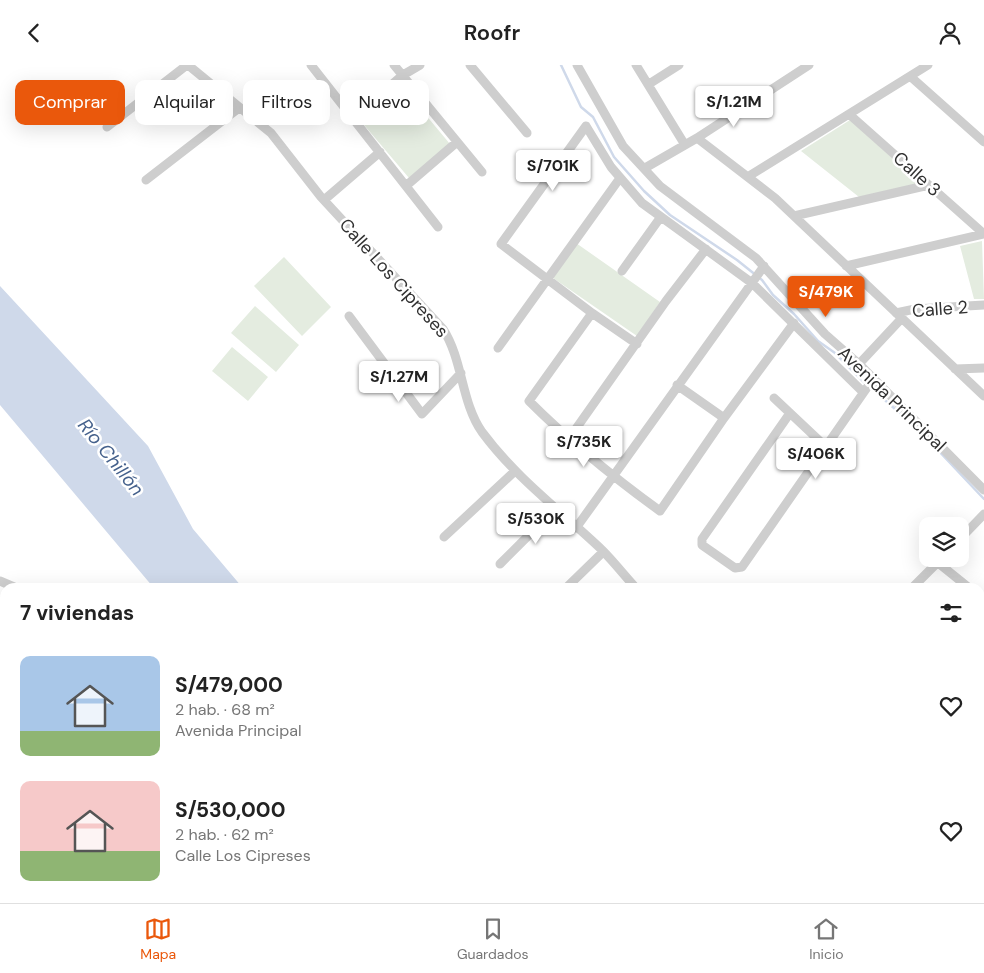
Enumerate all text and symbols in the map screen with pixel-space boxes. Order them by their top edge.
text: Roofr [464,18,520,47]
icon: back [20,19,48,47]
icon: person [936,19,964,47]
chip: Comprar [15,80,125,125]
chip: Alquilar [135,80,233,125]
chip: Filtros [243,80,330,125]
chip: Nuevo [340,80,429,125]
pin: S/1.21M [688,85,780,128]
text: S/1.21M [706,91,762,112]
street label: Calle 3 [888,146,946,202]
pin: S/701K [512,149,594,192]
text: S/701K [527,155,579,176]
street label: Calle Los Cipreses [334,213,454,343]
pin: S/479K [785,275,867,318]
text: S/479K [799,281,853,302]
street label: Calle 2 [911,295,969,323]
street label: Avenida Principal [832,341,952,457]
pin: S/1.27M [353,361,445,403]
text: S/1.27M [370,366,428,387]
water label: Río Chillón [72,413,150,501]
pin: S/735K [543,425,625,468]
text: S/735K [557,431,611,452]
pin: S/406K [775,437,857,480]
text: S/406K [787,443,845,464]
pin: S/530K [495,503,577,545]
text: S/530K [507,508,565,529]
map controls [919,517,969,567]
button: layers [919,517,969,567]
text: 7 viviendas [20,599,134,627]
icon: filters [937,599,965,627]
text: S/479,000 [175,671,283,699]
icon: home [60,676,120,736]
icon: heart [937,692,965,720]
text: 2 hab. · 68 m² [175,699,275,720]
text: Avenida Principal [175,720,301,741]
text: S/530,000 [175,796,285,824]
icon: home [60,801,120,861]
icon: heart [937,817,965,845]
text: 2 hab. · 62 m² [175,824,274,845]
text: Calle Los Cipreses [175,845,311,866]
tab: Mapa [140,915,176,963]
tab: Guardados [457,915,529,963]
tab: Inicio [809,915,844,963]

